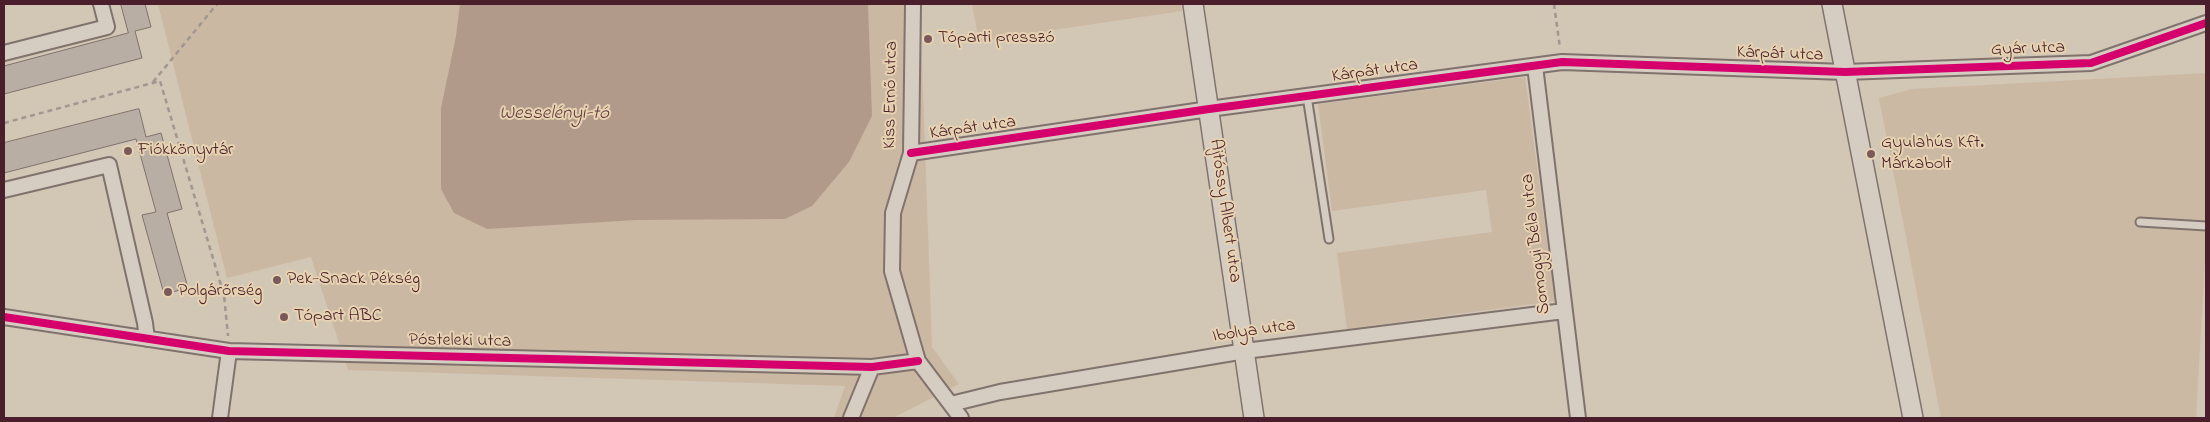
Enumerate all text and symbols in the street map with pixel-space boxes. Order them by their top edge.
place label: Tóparti presszó [938,28,1054,50]
marker: Tóparti presszó [922,33,934,45]
street label: Gyár utca [1990,38,2066,62]
street label: Kiss Ernő utca [880,41,904,149]
street label: Kárpát utca [1736,43,1824,67]
street label: Kárpát utca [1330,55,1420,89]
water label: Wesselényi-tó [499,104,609,126]
street label: Kárpát utca [928,112,1018,146]
place label: Gyulahús Kft. Márkabolt [1881,133,1984,176]
street label: Ajtóssy Albert utca [1203,138,1245,284]
place label: Fiókkönyvtár [138,140,233,162]
marker: Fiókkönyvtár [122,145,134,157]
marker: Gyulahús Kft. Márkabolt [1865,148,1877,160]
street label: Somogyi Béla utca [1518,172,1556,316]
place label: Pek-Snack Pékség [287,269,420,291]
marker: Pek-Snack Pékség [271,274,283,286]
place label: Polgárőrség [178,281,262,303]
marker: Polgárőrség [162,286,174,298]
place label: Tópart ABC [294,306,382,328]
marker: Tópart ABC [278,311,290,323]
street label: Ibolya utca [1211,315,1297,349]
street label: Pósteleki utca [408,330,512,354]

